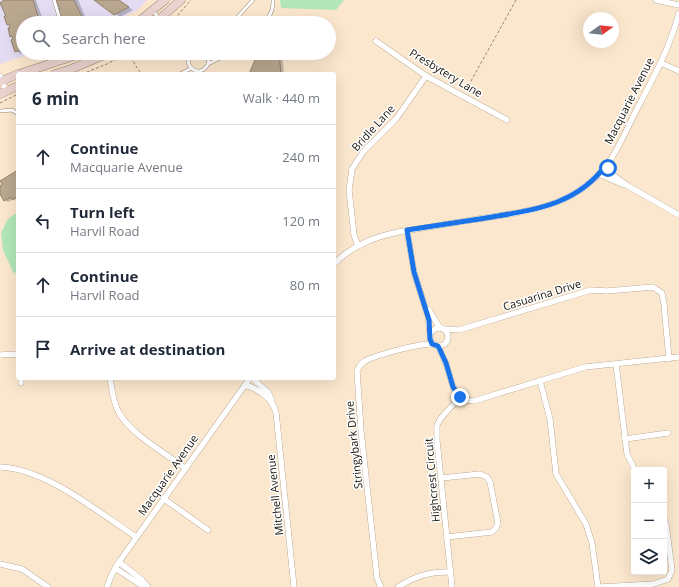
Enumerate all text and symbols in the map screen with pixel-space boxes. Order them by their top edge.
north arrow [583,12,619,48]
search box [16,16,336,60]
icon: search [30,27,52,49]
text: Search here [62,28,146,48]
street label: Presbytery Lane [407,45,485,100]
street label: Macquarie Avenue [600,55,657,147]
text: 6 min [32,87,79,110]
text: Walk · 440 m [243,89,320,107]
street label: Bridle Lane [348,101,398,154]
text: Continue [70,138,138,158]
icon: ahead [32,146,54,168]
text: 240 m [282,148,320,166]
text: Macquarie Avenue [70,158,183,176]
route start [599,159,617,177]
text: Turn left [70,202,135,222]
icon: left [32,210,54,232]
text: 120 m [282,212,320,230]
text: Harvil Road [70,222,140,240]
text: Continue [70,266,138,286]
icon: ahead [32,274,54,296]
street label: Casuarina Drive [501,275,583,314]
text: 80 m [290,276,320,294]
text: Harvil Road [70,286,140,304]
icon: arrive [32,338,54,360]
text: Arrive at destination [70,339,225,359]
route end [451,388,469,406]
street label: Stringybark Drive [341,400,366,490]
street label: Macquarie Avenue [134,431,201,518]
street label: Highcrest Circuit [420,437,443,523]
street label: Mitchell Avenue [263,454,286,536]
map controls [631,467,667,575]
button: + [631,467,667,503]
button: − [631,503,667,539]
button: layers [631,539,667,575]

